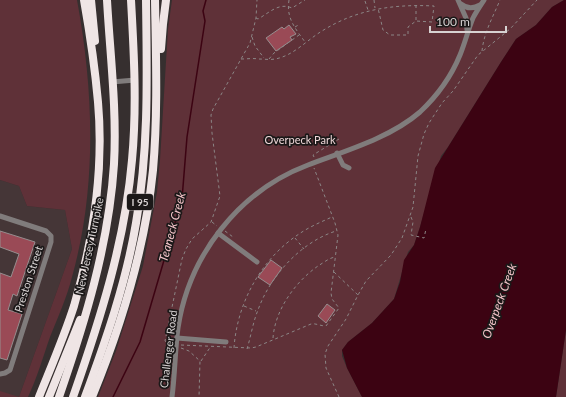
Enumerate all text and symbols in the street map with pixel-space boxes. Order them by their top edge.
scale bar [430,8,506,34]
text: 100 m [436,14,470,29]
park label: Overpeck Park [264,133,336,146]
water label: Teaneck Creek [155,190,189,264]
road number: I 95 [127,194,153,210]
street label: New Jersey Turnpike [72,196,106,296]
street label: Preston Street [11,244,45,314]
water label: Overpeck Creek [478,261,520,341]
street label: Challenger Road [157,309,179,389]

